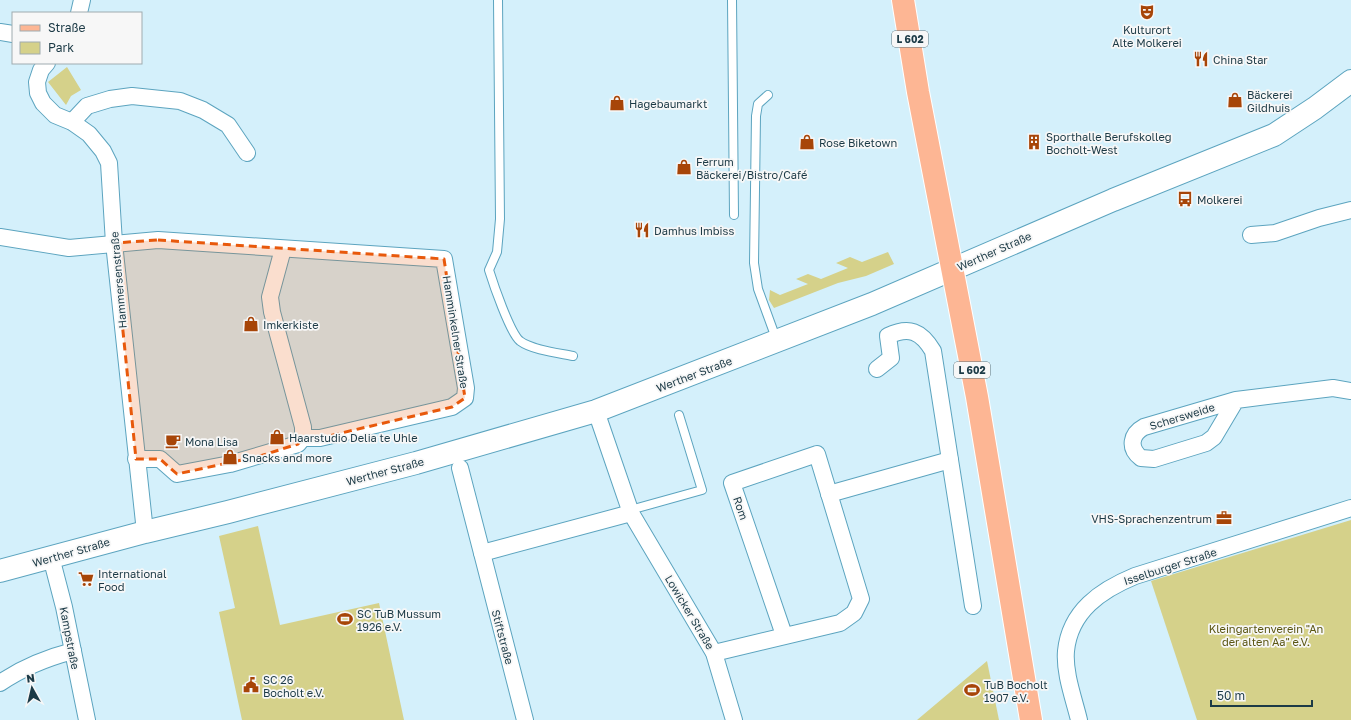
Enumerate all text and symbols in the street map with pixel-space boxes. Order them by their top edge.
theatre icon: Kulturort Alte Molkerei [1138,3,1156,21]
legend [12,12,142,64]
text: Straße [48,20,86,35]
place label: Kulturort Alte Molkerei [1112,23,1182,49]
road number: L 602 [892,31,928,47]
text: Park [48,40,74,55]
restaurant icon: China Star [1192,50,1210,68]
place label: China Star [1213,53,1268,66]
place label: Bäckerei Gildhuis [1247,88,1293,114]
shop icon: Bäckerei Gildhuis [1226,91,1244,109]
shop icon: Hagebaumarkt [608,94,626,112]
place label: Hagebaumarkt [629,97,707,110]
place label: Sporthalle Berufskolleg Bocholt-West [1046,130,1172,156]
shop icon: Rose Biketown [798,133,816,151]
building icon: Sporthalle Berufskolleg Bocholt-West [1025,133,1043,151]
place label: Rose Biketown [819,136,897,149]
place label: Ferrum Bäckerei/Bistro/Café [696,155,807,181]
shop icon: Ferrum Bäckerei/Bistro/Café [675,158,693,176]
bus stop icon: Molkerei [1176,190,1194,208]
place label: Molkerei [1197,193,1243,206]
restaurant icon: Damhus Imbiss [633,221,651,239]
place label: Damhus Imbiss [654,224,734,237]
street label: Werther Straße [955,229,1033,273]
street label: Hammersenstraße [107,231,129,329]
street label: Hamminkelner Straße [441,275,471,389]
shop icon: Imkerkiste [242,315,260,333]
place label: Imkerkiste [263,318,319,331]
street label: Werther Straße [654,354,734,394]
road number: L 602 [954,362,990,378]
street label: Schersweide [1148,400,1216,432]
shop icon: Haarstudio Delia te Uhle [268,428,286,446]
place label: Haarstudio Delia te Uhle [289,431,418,444]
cafe icon: Mona Lisa [164,432,182,450]
place label: Mona Lisa [185,435,238,448]
shop icon: Snacks and more [221,448,239,466]
place label: Snacks and more [242,451,332,464]
street label: Werther Straße [345,454,425,488]
street label: Rom [731,495,751,521]
office icon: VHS-Sprachenzentrum [1215,509,1233,527]
place label: VHS-Sprachenzentrum [1091,512,1212,525]
street label: Werther Straße [31,535,111,569]
street label: Isselburger Straße [1122,545,1218,587]
place label: International Food [98,567,167,593]
supermarket icon: International Food [77,570,95,588]
street label: Lowicker Straße [663,573,717,651]
street label: Kampstraße [58,606,82,670]
place label: SC TuB Mussum 1926 e.V. [357,607,441,633]
street label: Stiftstraße [489,608,517,666]
sports icon: SC TuB Mussum 1926 e.V. [336,610,354,628]
park label: Kleingartenverein "An der alten Aa" e.V. [1209,622,1323,648]
north arrow [12,668,52,708]
text: N [25,671,36,685]
place label: SC 26 Bocholt e.V. [263,673,324,699]
public building icon: SC 26 Bocholt e.V. [242,676,260,694]
place label: TuB Bocholt 1907 e.V. [984,678,1048,704]
sports icon: TuB Bocholt 1907 e.V. [963,681,981,699]
scale bar [1211,682,1312,708]
text: 50 m [1217,688,1245,703]

